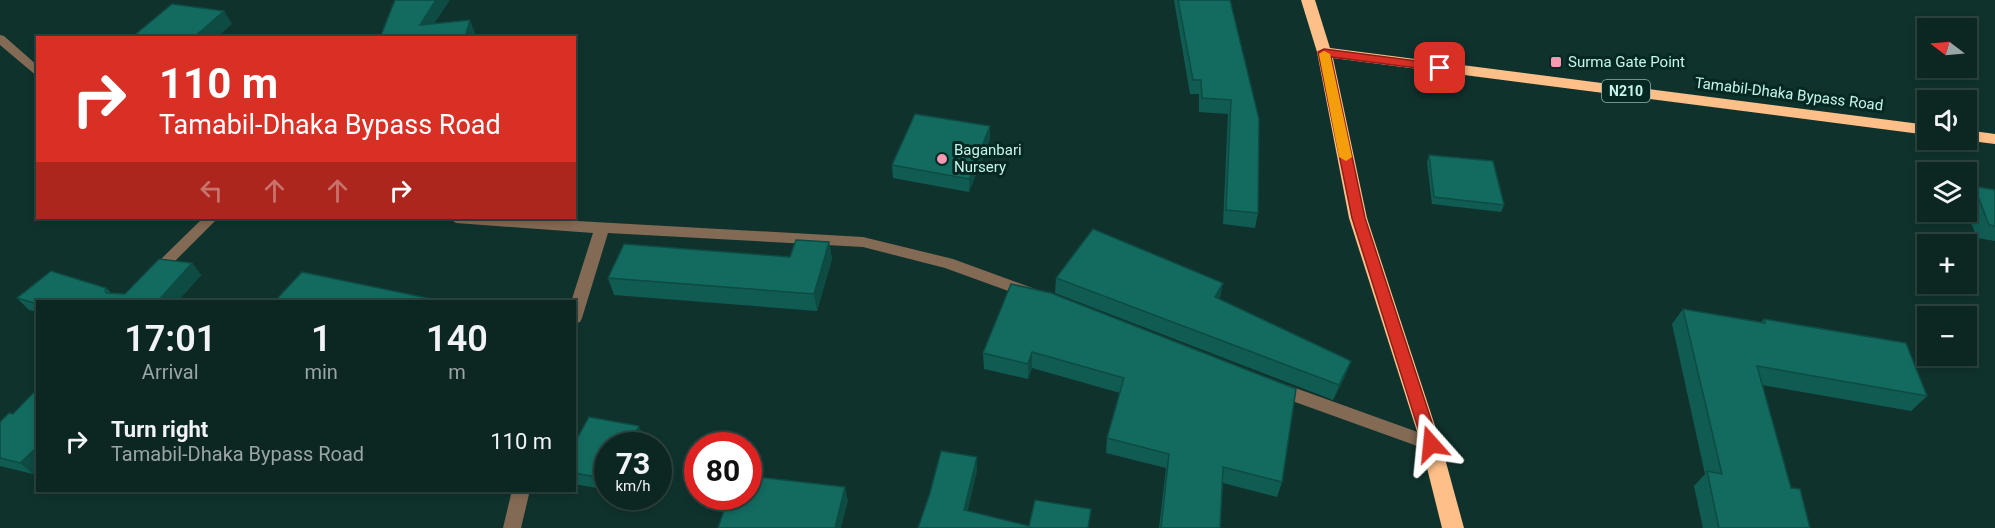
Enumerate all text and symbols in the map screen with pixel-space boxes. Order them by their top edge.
north arrow [1917,18,1977,78]
map controls [1917,18,1977,366]
pin [1414,42,1465,93]
icon: arrive [1423,51,1456,84]
place label: Surma Gate Point [1568,53,1685,71]
marker: Surma Gate Point [1549,55,1563,69]
text: 110 m [159,59,278,108]
icon: right [60,60,138,138]
street label: Tamabil-Dhaka Bypass Road [1694,73,1884,115]
road number: N210 [1602,80,1650,102]
button: sound [1917,90,1977,150]
text: Tamabil-Dhaka Bypass Road [159,109,501,141]
place label: Baganbari Nursery [954,141,1022,176]
marker: Baganbari Nursery [935,152,949,166]
button: layers [1917,162,1977,222]
icon: left [195,174,228,207]
icon: ahead [258,174,291,207]
icon: ahead [321,174,354,207]
icon: right [384,174,417,207]
button: + [1917,234,1977,294]
button: − [1917,306,1977,366]
text: 17:01 [124,318,216,360]
text: 1 [311,318,331,360]
text: 140 [426,318,488,360]
text: Arrival [142,360,199,384]
text: min [304,360,338,384]
text: m [448,360,466,384]
position arrow [1399,412,1463,476]
text: Turn right [111,417,208,442]
icon: right [60,425,93,458]
text: 110 m [490,429,552,454]
speed limit sign: 80 [684,432,762,510]
text: Tamabil-Dhaka Bypass Road [111,442,364,466]
text: 73 [616,446,650,481]
text: km/h [615,477,651,495]

